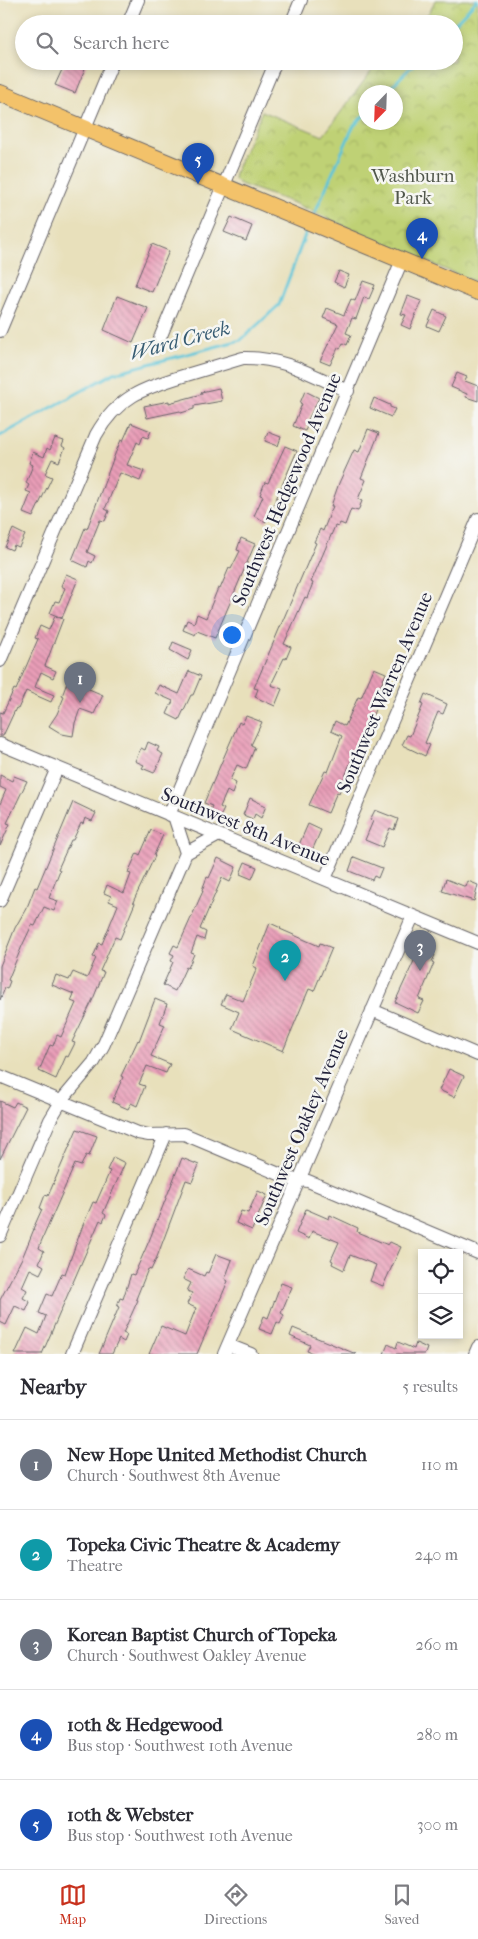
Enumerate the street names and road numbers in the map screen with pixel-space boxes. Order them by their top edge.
street label: Southwest Hedgewood Avenue [228,370,346,609]
street label: Southwest Warren Avenue [333,589,437,796]
street label: Southwest 8th Avenue [158,783,333,871]
street label: Southwest Oakley Avenue [250,1026,353,1229]

